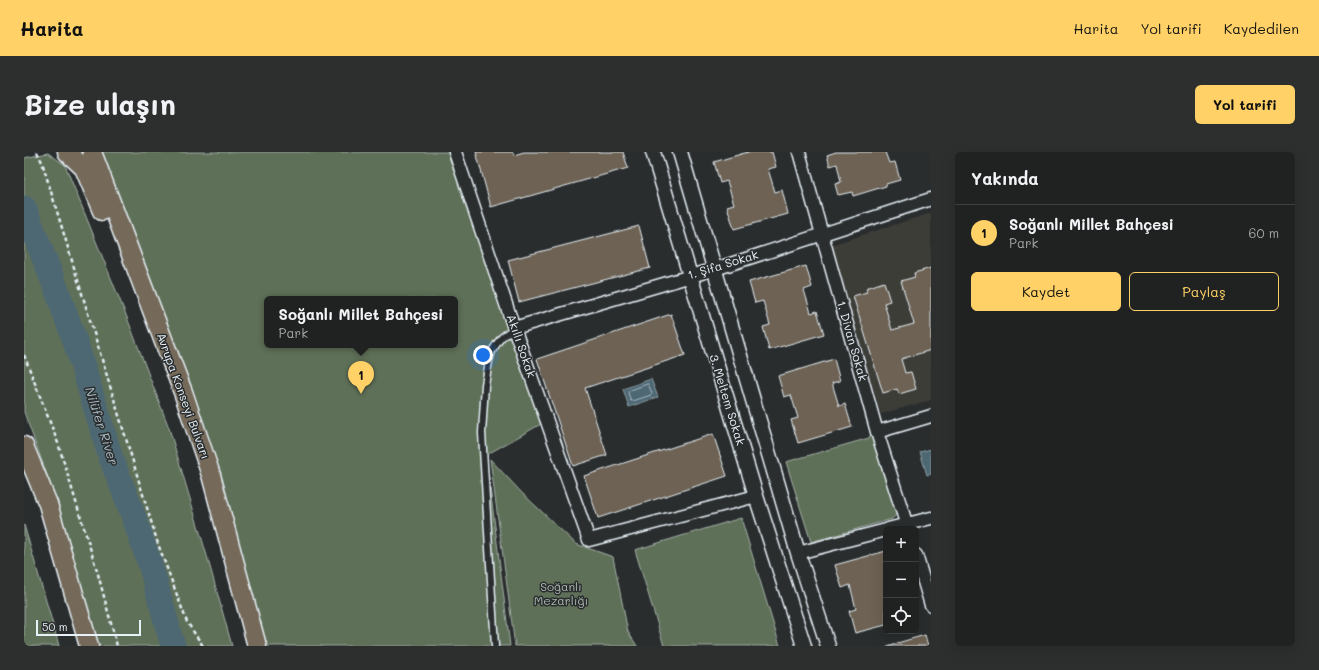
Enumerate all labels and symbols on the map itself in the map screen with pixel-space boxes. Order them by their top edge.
street label: 1. Şifa Sokak [685,246,760,282]
street label: 1. Divan Sokak [834,299,872,383]
street label: Akıllı Sokak [504,312,540,380]
street label: Avrupa Konseyi Bulvarı [154,330,214,461]
your location [473,345,493,365]
street label: 3. Meltem Sokak [706,352,749,447]
pin: 1 [348,361,374,394]
water label: Nilüfer River [82,384,123,468]
park label: Soğanlı Mezarlığı [534,578,588,608]
scale bar [36,618,141,637]

